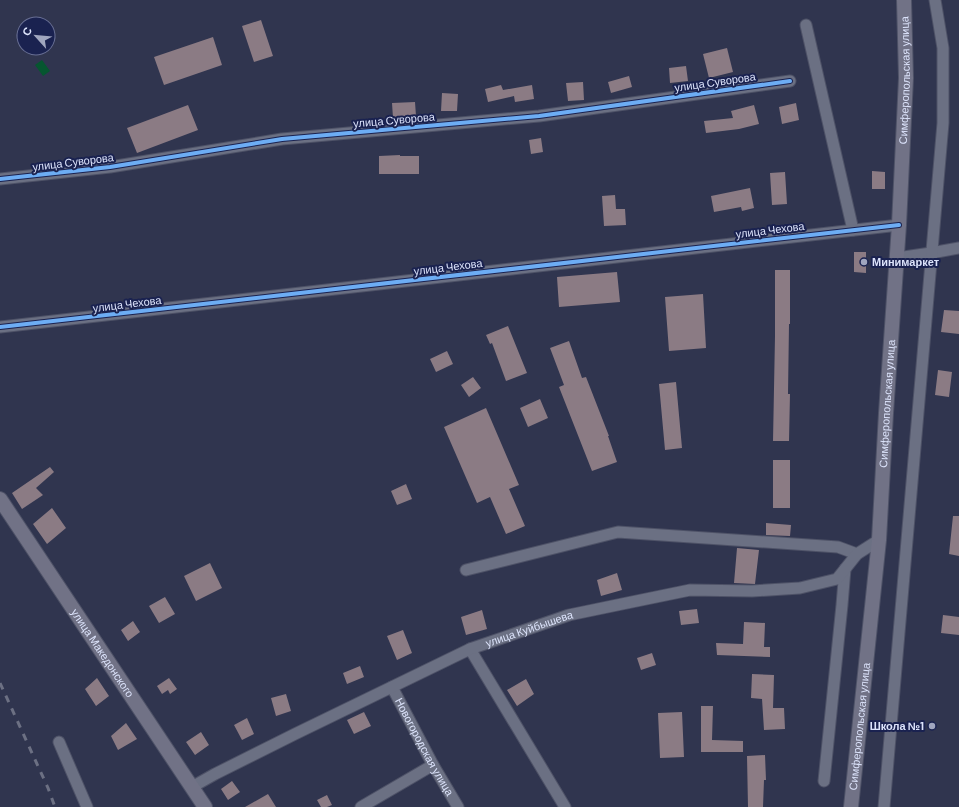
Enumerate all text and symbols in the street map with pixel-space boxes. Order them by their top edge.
street label: Симферопольская улица [896,15,912,145]
north arrow [16,16,56,56]
text: С [19,25,34,38]
street label: улица Суворова [674,69,757,94]
street label: улица Суворова [353,109,436,130]
street label: улица Суворова [32,150,115,173]
street label: улица Чехова [735,219,806,240]
place label: Минимаркет [872,255,940,268]
street label: улица Чехова [413,256,484,277]
marker: Минимаркет [859,257,869,267]
street label: улица Чехова [92,293,163,314]
street label: Симферопольская улица [876,338,897,468]
street label: улица Македонского [69,606,137,700]
street label: улица Куйбышева [484,607,575,649]
street label: Симферопольская улица [846,661,872,791]
street label: Новогородская улица [393,696,457,799]
place label: Школа №1 [870,719,924,732]
marker: Школа №1 [927,721,937,731]

